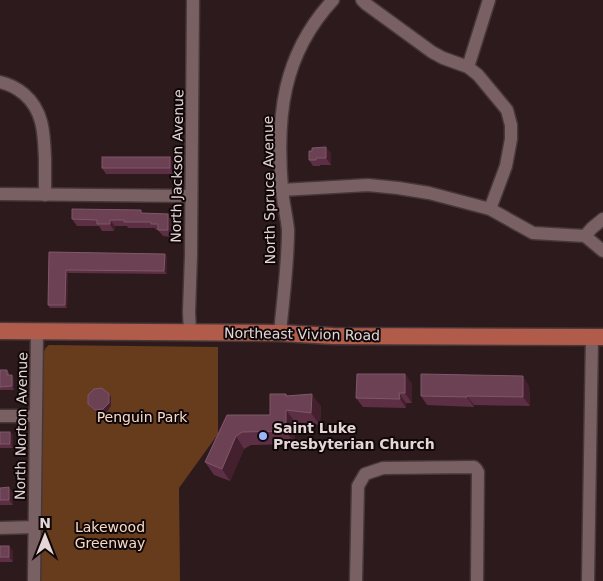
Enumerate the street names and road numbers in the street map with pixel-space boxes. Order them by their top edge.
street label: North Jackson Avenue [168,89,186,243]
street label: North Spruce Avenue [260,115,278,265]
street label: Northeast Vivion Road [224,325,380,343]
street label: North Norton Avenue [12,352,30,500]

